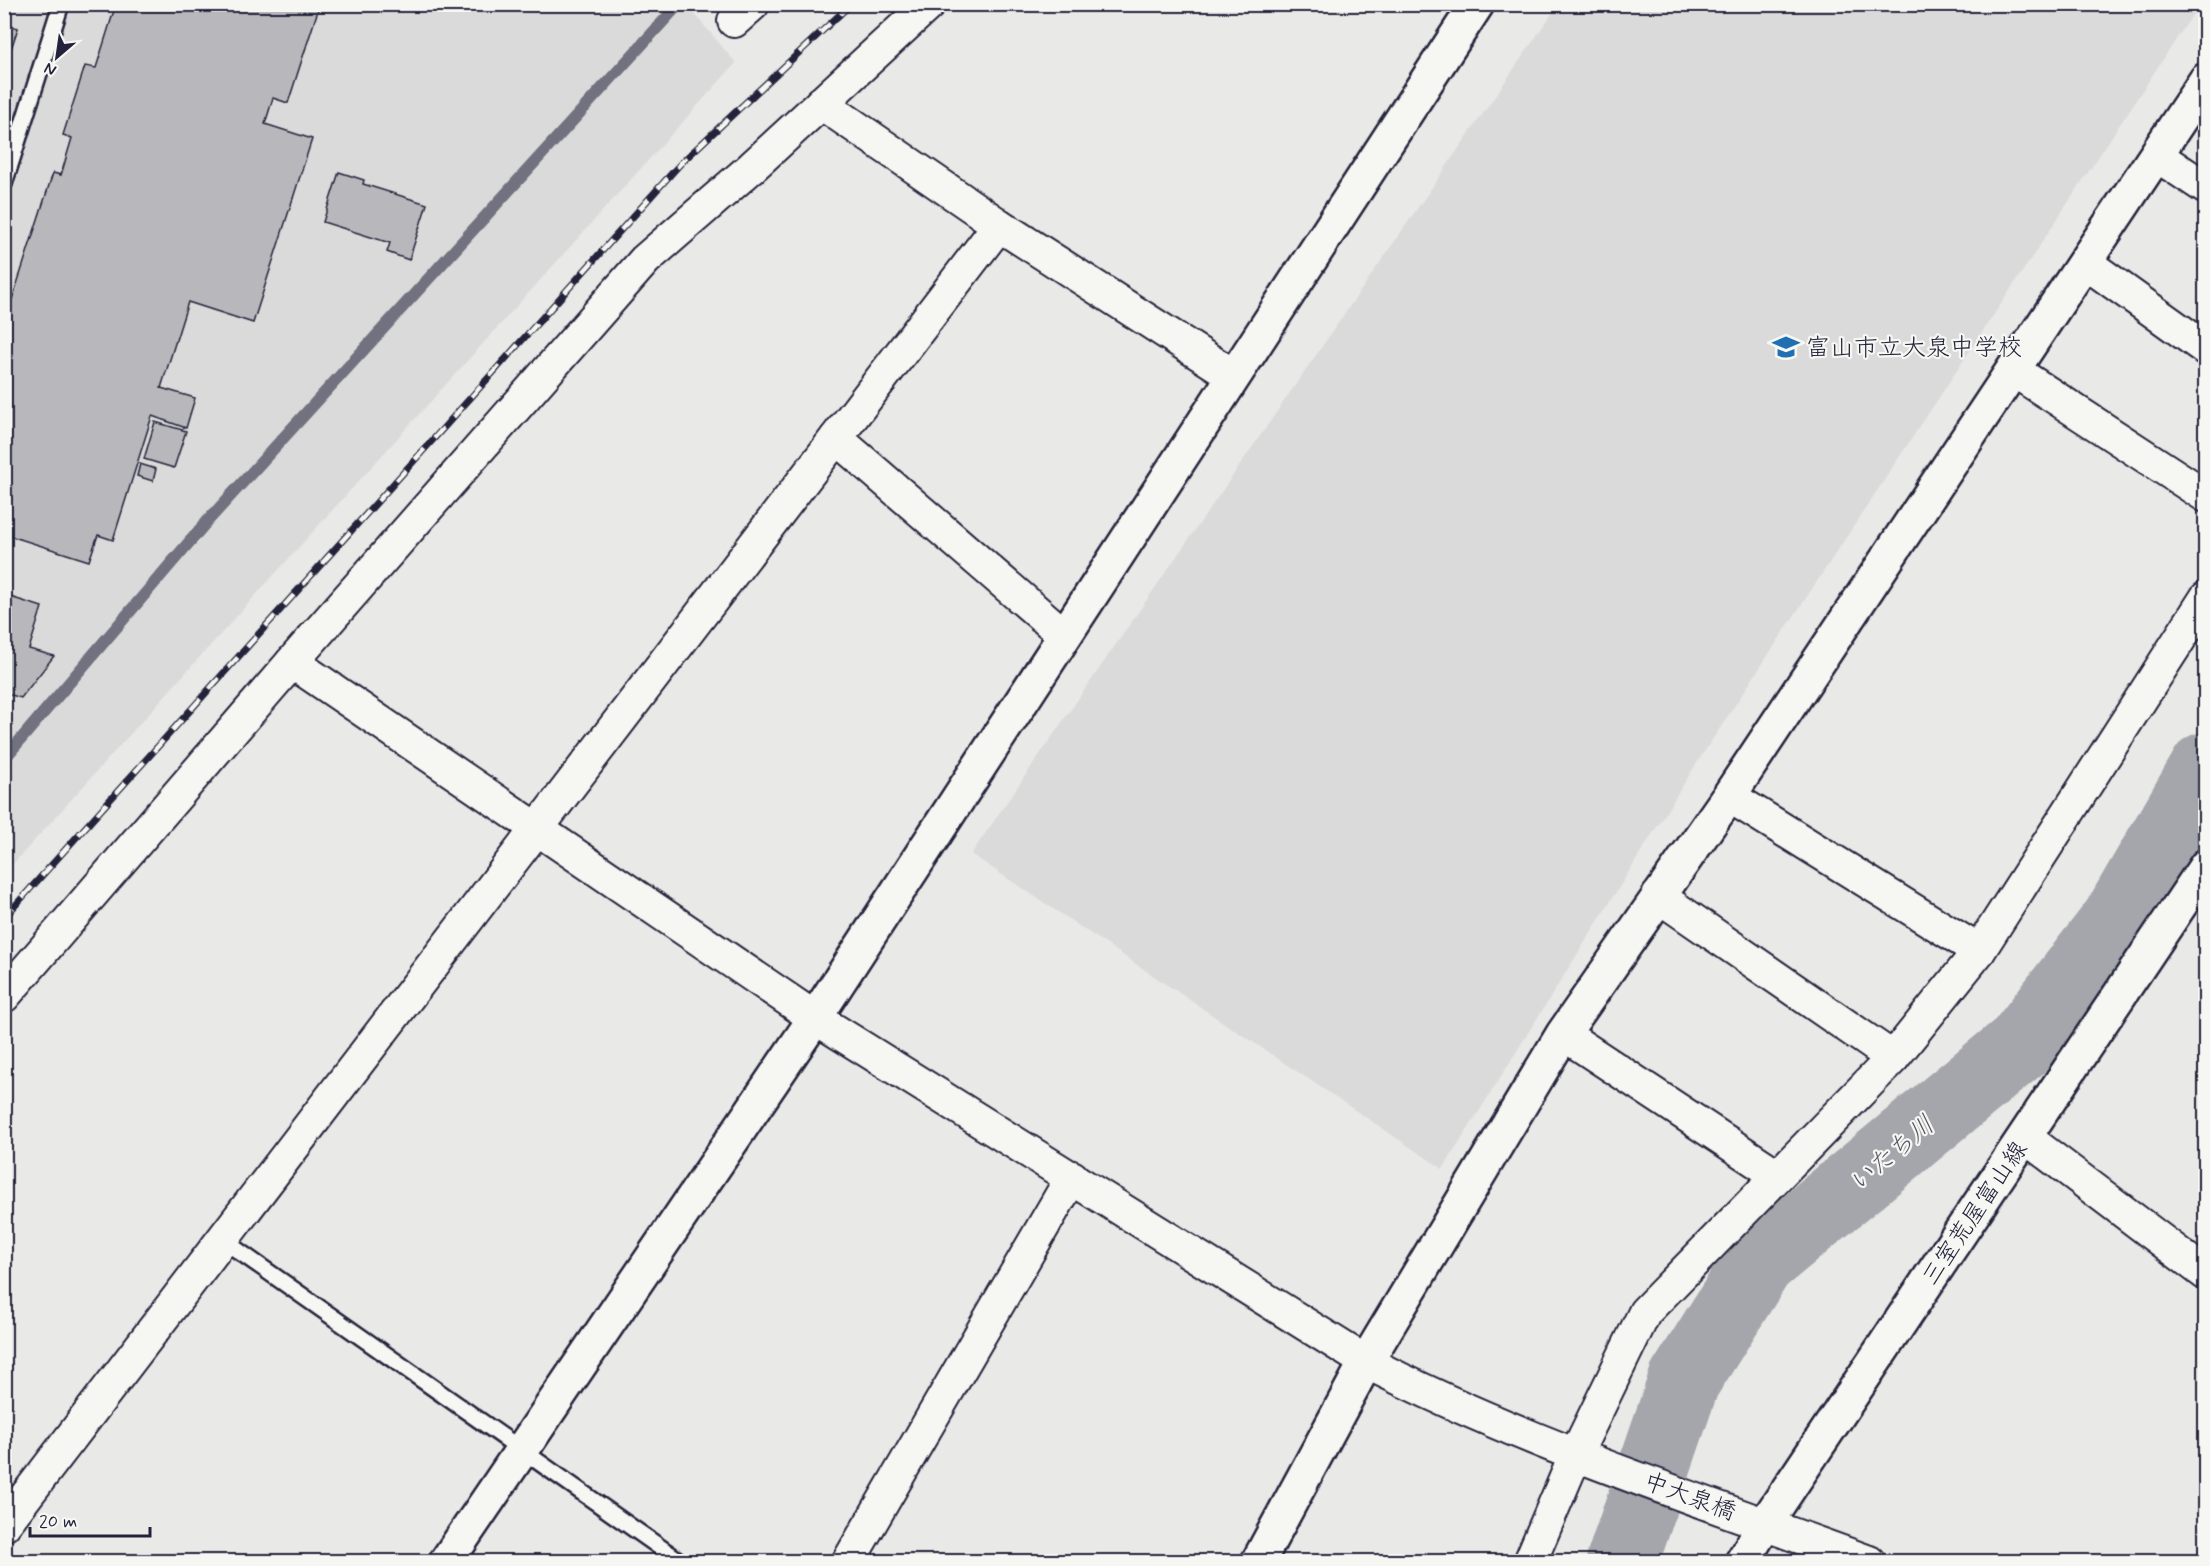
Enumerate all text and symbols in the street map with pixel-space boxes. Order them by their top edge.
north arrow [27,27,87,87]
text: N [41,57,60,81]
school or university icon: 富山市立大泉中学校 [1771,332,1801,362]
place label: 富山市立大泉中学校 [1806,333,2022,364]
water label: いたち川 [1842,1109,1942,1200]
street label: 三室荒屋富山線 [1915,1136,2035,1292]
street label: 中大泉橋 [1639,1466,1740,1528]
scale bar [30,1500,150,1538]
text: 20 m [39,1510,77,1534]

